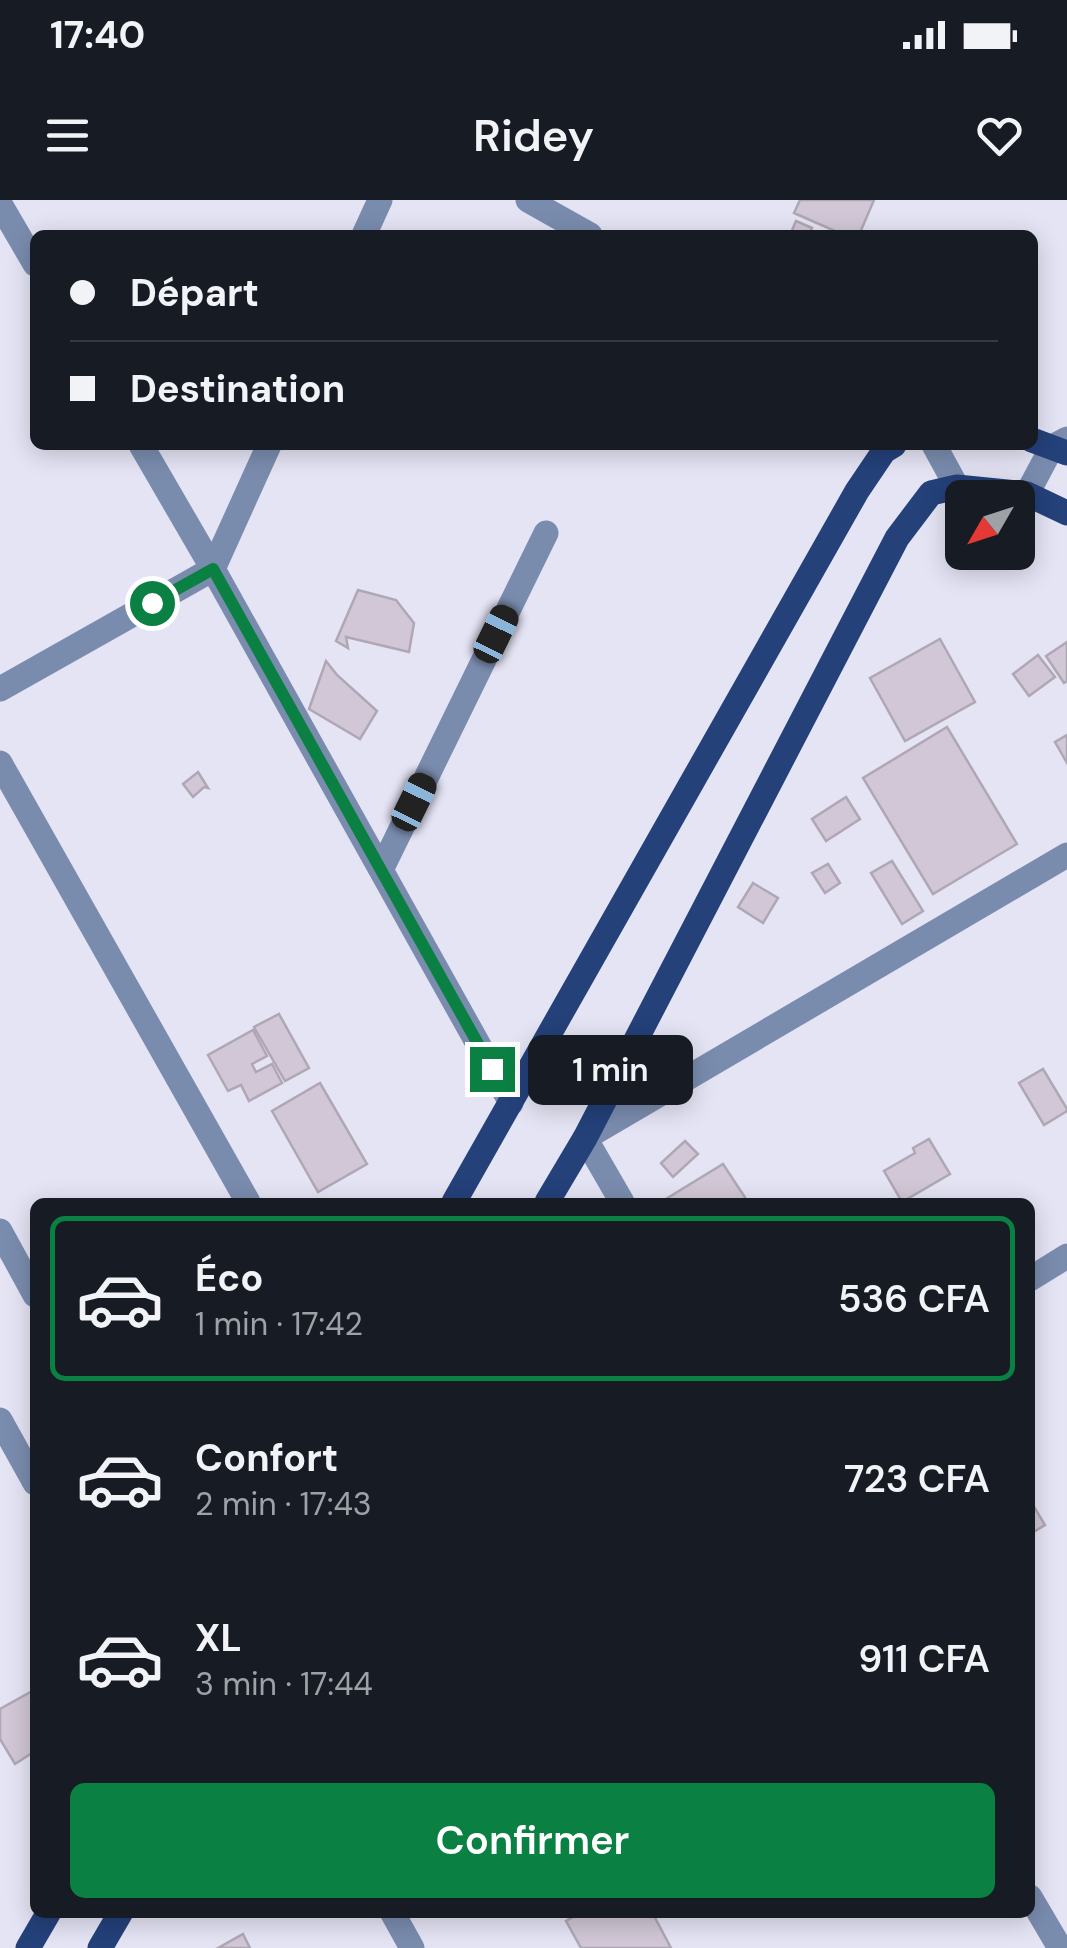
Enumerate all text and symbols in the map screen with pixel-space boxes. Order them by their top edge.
text: 17:40 [50,10,145,60]
text: Ridey [473,106,594,165]
icon: menu [40,108,95,163]
icon: heart [972,108,1027,163]
text: Départ [130,268,259,318]
text: Destination [130,364,345,414]
north arrow [945,480,1035,570]
map controls [945,480,1035,570]
route start [130,581,175,626]
car [469,600,523,668]
car [387,768,441,836]
callout: 1 min [527,1034,692,1104]
route end [470,1047,515,1092]
text: 1 min [572,1049,649,1091]
text: Éco [195,1253,263,1303]
icon: car [75,1254,165,1344]
text: 536 CFA [838,1274,990,1324]
text: 1 min · 17:42 [195,1303,363,1345]
text: Confort [195,1433,338,1483]
icon: car [75,1434,165,1524]
text: 723 CFA [844,1454,990,1504]
text: 2 min · 17:43 [195,1483,372,1525]
text: XL [195,1613,242,1663]
icon: car [75,1614,165,1704]
text: 911 CFA [858,1634,990,1684]
text: 3 min · 17:44 [195,1663,373,1705]
button: Confirmer [70,1783,995,1898]

